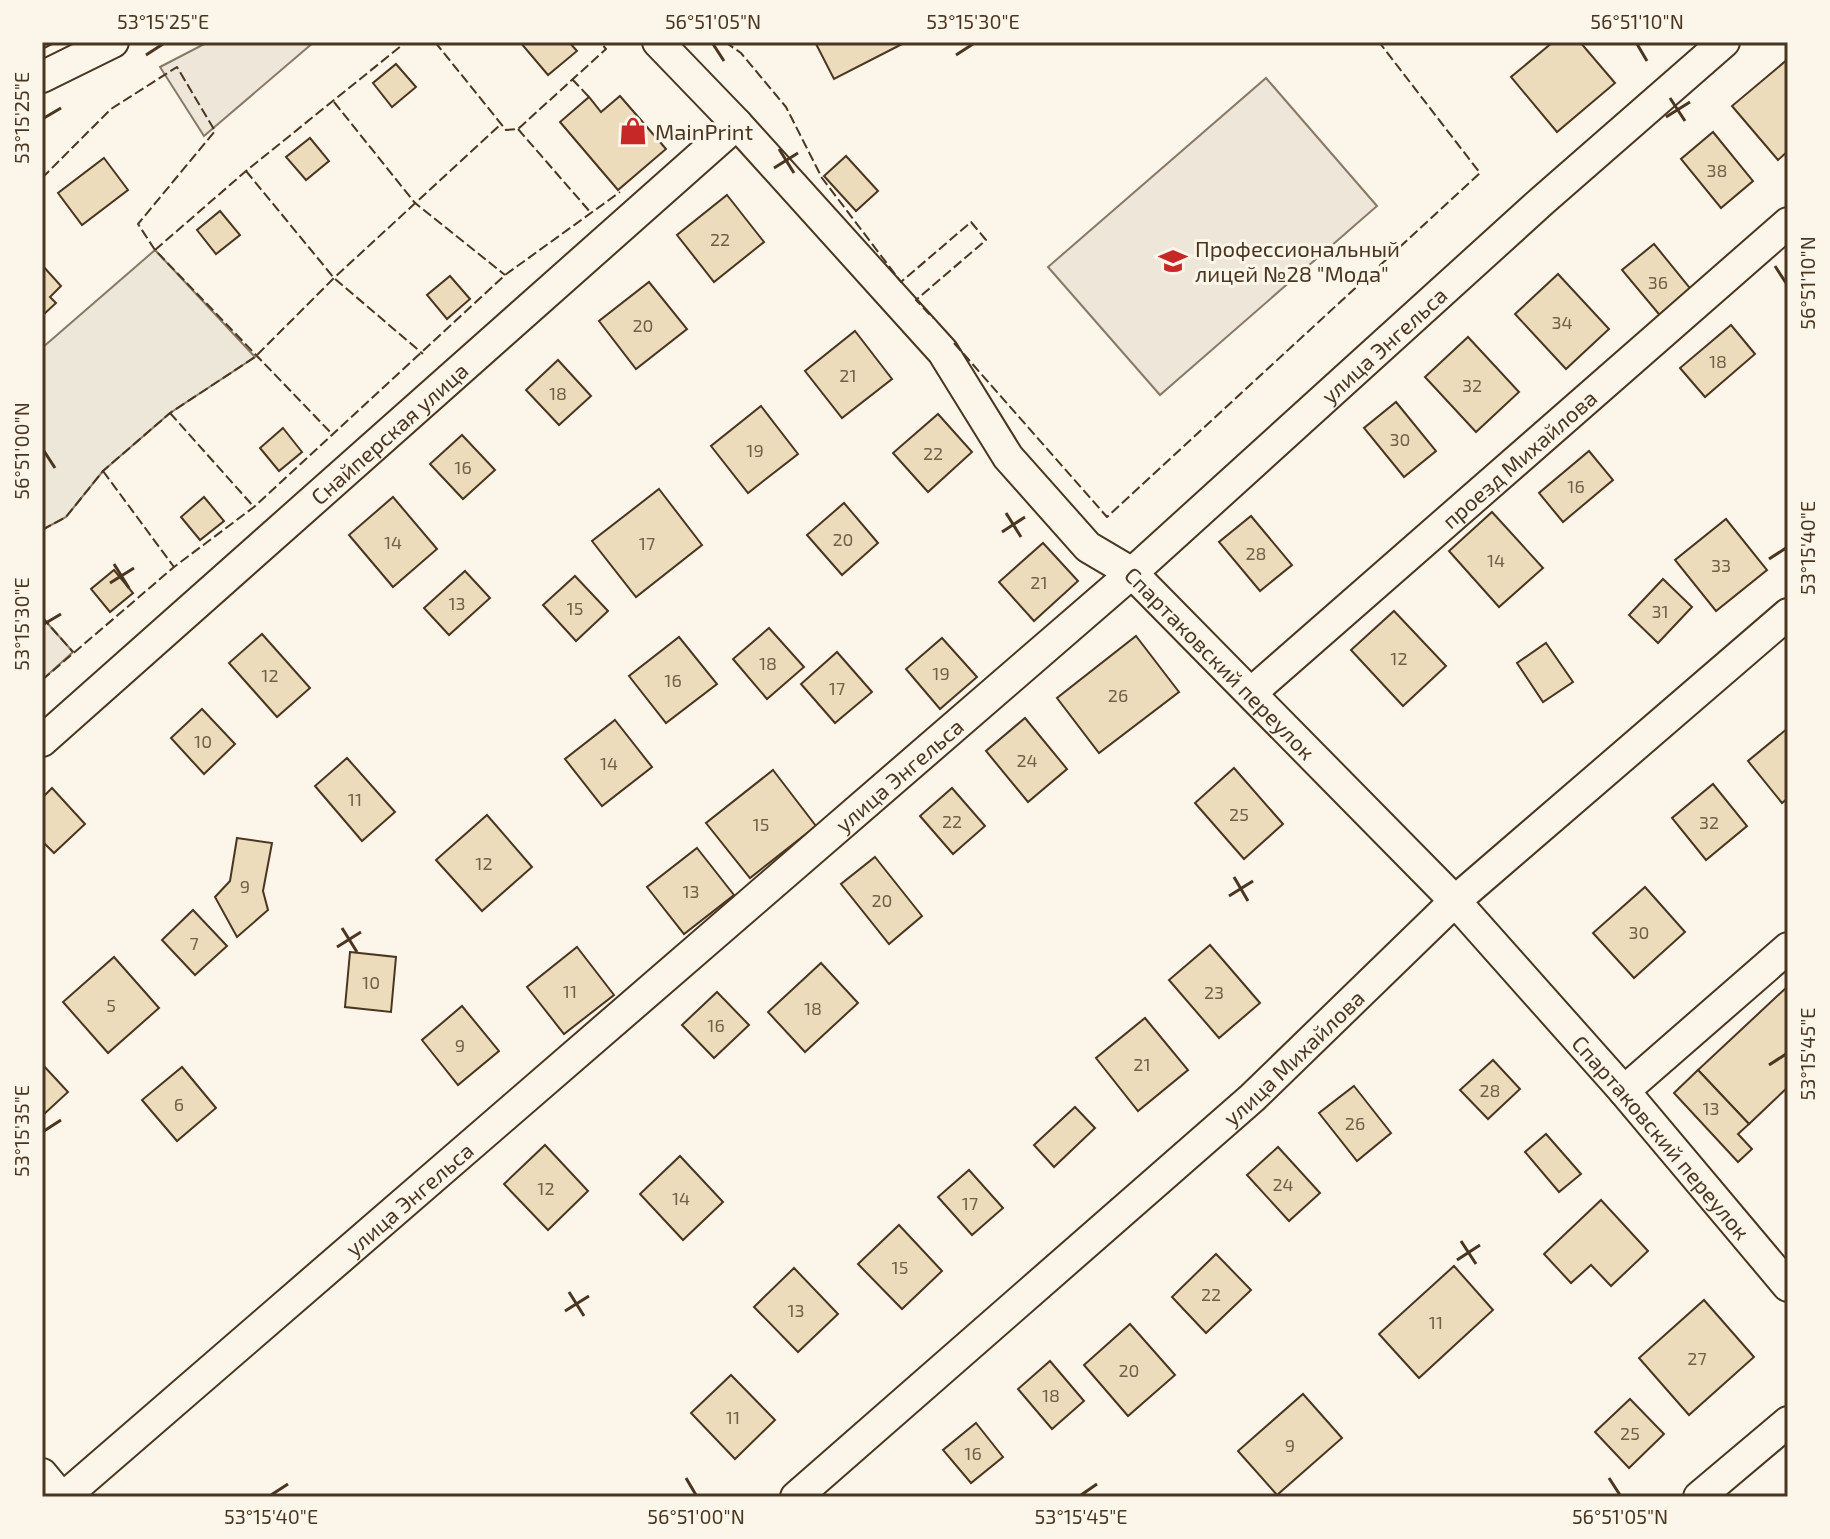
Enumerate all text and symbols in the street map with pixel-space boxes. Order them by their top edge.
text: 53°15'25"E [117,9,209,33]
text: 56°51'05"N [665,9,761,33]
text: 53°15'30"E [926,9,1020,33]
text: 56°51'10"N [1590,9,1684,33]
text: 53°15'25"E [9,72,33,164]
shop icon: MainPrint [618,116,648,146]
place label: MainPrint [655,118,753,144]
house number: 38 [1707,159,1727,181]
house number: 22 [710,228,730,250]
place label: Профессиональный лицей №28 "Мода" [1195,235,1400,286]
text: 56°51'10"N [1795,236,1819,330]
school or university icon: Профессиональный лицей №28 "Мода" [1158,246,1188,276]
house number: 36 [1648,271,1668,293]
street label: улица Энгельса [1315,281,1452,409]
house number: 34 [1551,311,1573,333]
house number: 20 [633,314,653,336]
house number: 18 [1709,350,1727,372]
street label: Снайперская улица [305,357,473,509]
house number: 21 [839,364,857,386]
house number: 32 [1462,374,1482,396]
house number: 18 [549,382,567,404]
street label: проезд Михайлова [1436,384,1602,533]
text: 56°51'00"N [9,402,33,500]
house number: 30 [1390,428,1410,450]
house number: 19 [746,439,764,461]
house number: 22 [923,442,943,464]
house number: 16 [454,456,472,478]
house number: 16 [1567,475,1585,497]
text: 53°15'40"E [1795,501,1819,595]
house number: 20 [833,528,853,550]
house number: 14 [384,531,402,553]
house number: 17 [639,532,655,554]
house number: 28 [1245,542,1267,564]
house number: 14 [1487,549,1505,571]
house number: 33 [1711,554,1731,576]
street label: Спартаковский переулок [1120,561,1321,765]
house number: 21 [1030,571,1048,593]
text: 53°15'30"E [9,577,33,671]
house number: 13 [448,592,466,614]
house number: 15 [567,597,583,619]
house number: 31 [1651,600,1669,622]
house number: 12 [1390,647,1408,669]
house number: 18 [759,652,777,674]
house number: 19 [932,662,950,684]
house number: 12 [261,664,279,686]
house number: 16 [664,669,682,691]
house number: 17 [829,677,845,699]
house number: 26 [1108,684,1128,706]
street label: улица Энгельса [830,712,968,838]
house number: 10 [194,730,212,752]
house number: 24 [1016,749,1038,771]
house number: 14 [600,752,618,774]
house number: 11 [348,788,362,810]
house number: 25 [1229,803,1249,825]
house number: 22 [942,810,962,832]
house number: 32 [1699,811,1719,833]
house number: 15 [753,813,769,835]
house number: 12 [475,852,493,874]
house number: 9 [240,875,250,897]
house number: 13 [682,880,700,902]
house number: 20 [872,889,892,911]
house number: 30 [1629,921,1649,943]
house number: 7 [189,932,199,954]
house number: 10 [362,971,380,993]
house number: 11 [563,980,577,1002]
house number: 23 [1204,981,1224,1003]
street label: улица Михайлова [1218,984,1369,1131]
house number: 5 [106,994,116,1016]
house number: 18 [804,997,822,1019]
text: 53°15'45"E [1795,1008,1819,1100]
house number: 16 [707,1014,725,1036]
street label: Спартаковский переулок [1567,1030,1756,1244]
house number: 9 [455,1034,465,1056]
house number: 21 [1133,1053,1151,1075]
house number: 28 [1479,1079,1501,1101]
text: 53°15'35"E [9,1085,33,1177]
house number: 6 [174,1093,184,1115]
house number: 13 [1702,1097,1720,1119]
house number: 26 [1345,1112,1365,1134]
street label: улица Энгельса [340,1136,478,1262]
house number: 24 [1272,1173,1294,1195]
house number: 12 [537,1177,555,1199]
house number: 14 [672,1187,690,1209]
house number: 17 [962,1192,978,1214]
house number: 15 [892,1256,908,1278]
house number: 22 [1201,1283,1221,1305]
house number: 13 [787,1299,805,1321]
house number: 11 [1429,1311,1443,1333]
house number: 27 [1687,1347,1707,1369]
house number: 20 [1119,1359,1139,1381]
house number: 18 [1042,1384,1060,1406]
house number: 11 [726,1406,740,1428]
house number: 25 [1620,1422,1640,1444]
house number: 9 [1285,1434,1295,1456]
house number: 16 [964,1442,982,1464]
text: 53°15'40"E [224,1504,318,1528]
text: 56°51'00"N [647,1504,745,1528]
text: 53°15'45"E [1035,1504,1127,1528]
text: 56°51'05"N [1572,1504,1668,1528]

